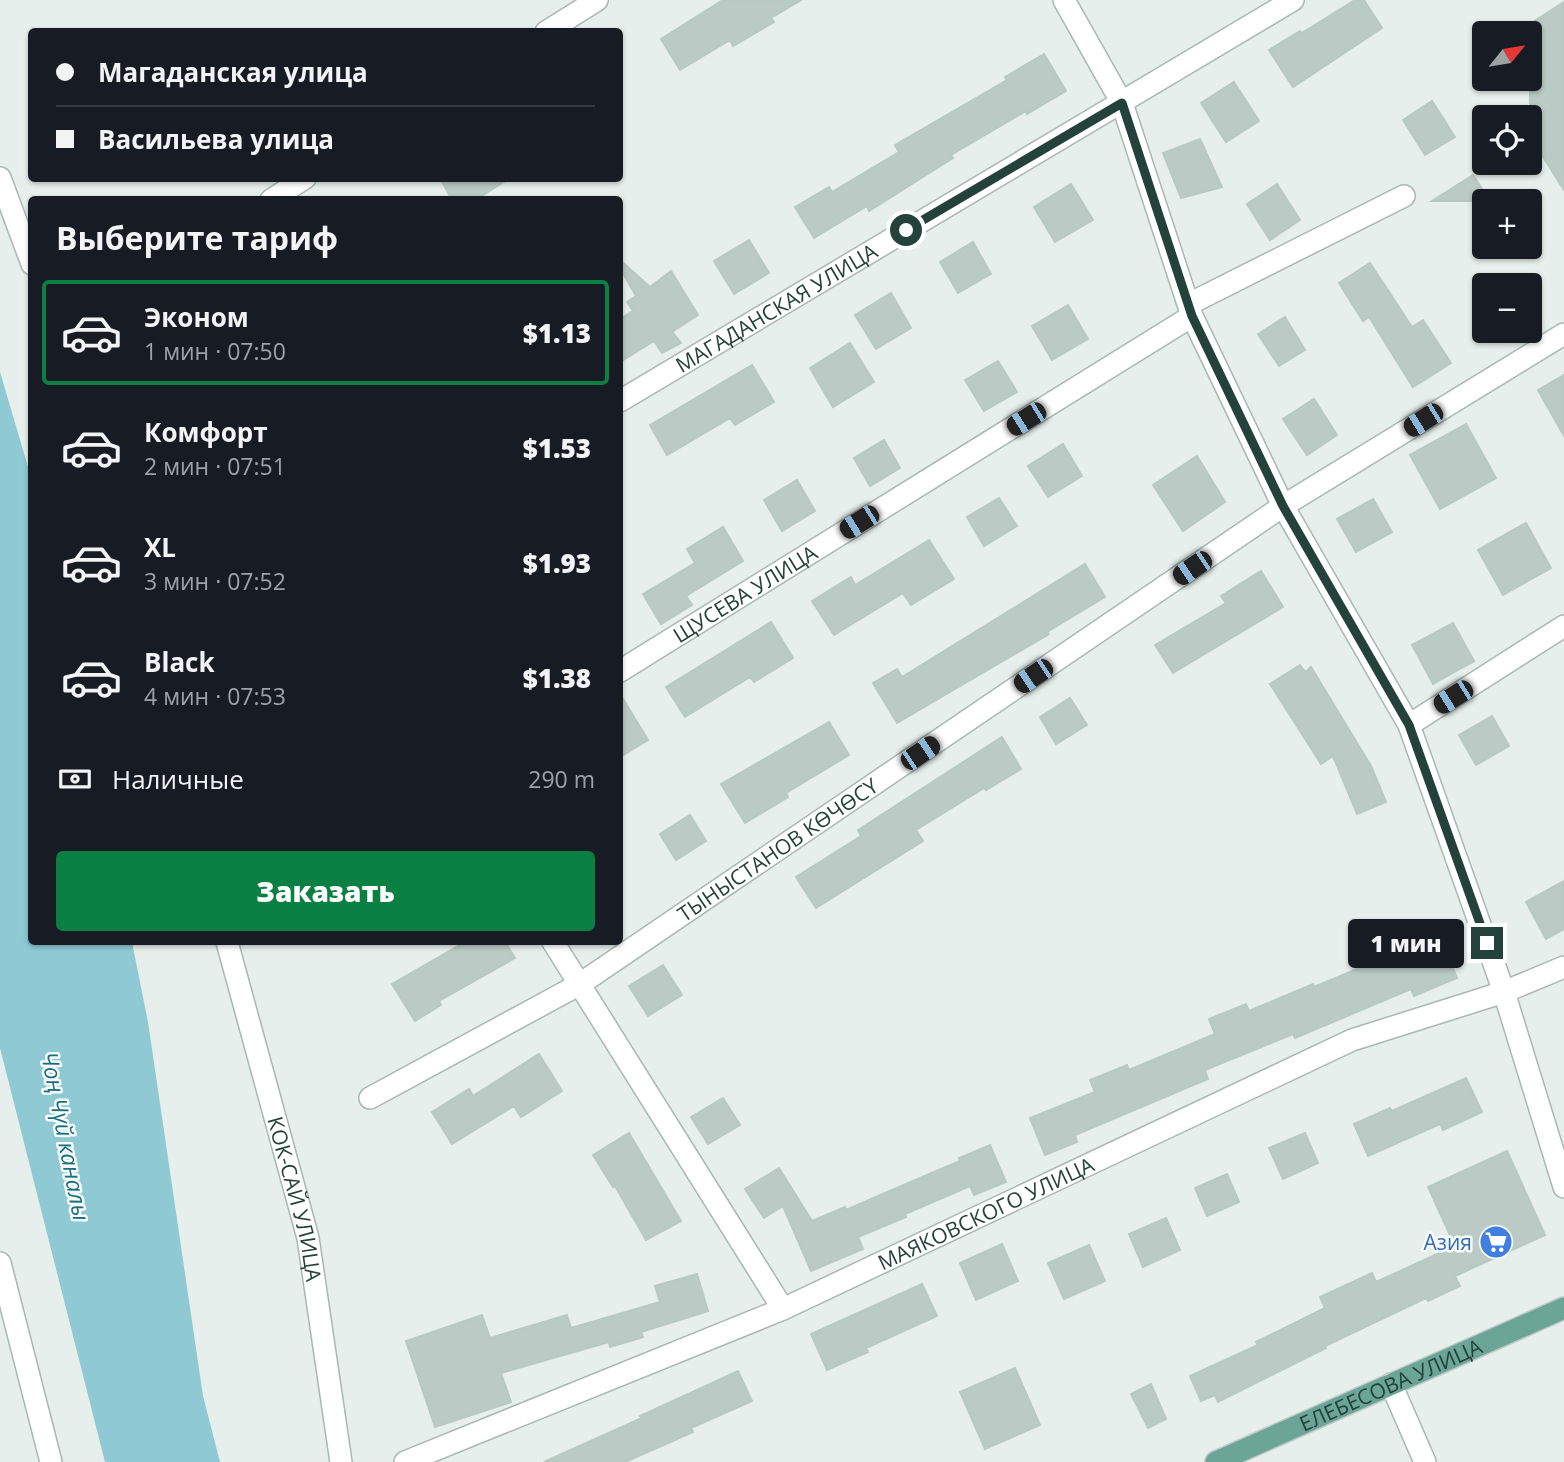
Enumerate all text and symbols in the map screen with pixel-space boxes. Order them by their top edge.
north arrow [1472,21,1542,91]
map controls [1472,21,1542,343]
text: Магаданская улица [98,54,368,90]
button: locate [1472,105,1542,175]
text: Васильева улица [98,121,334,157]
button: + [1472,189,1542,259]
route start [890,214,922,246]
text: Выберите тариф [56,216,338,259]
street label: МАГАДАНСКАЯ УЛИЦА [670,237,883,379]
button: − [1472,273,1542,343]
text: Эконом [144,299,249,335]
icon: car [60,301,123,364]
text: $1.13 [523,315,591,351]
text: 1 мин · 07:50 [144,335,286,367]
car [1003,399,1050,439]
car [1400,400,1447,440]
text: Комфорт [144,414,268,450]
icon: car [60,416,123,479]
text: $1.53 [523,430,591,466]
text: 2 мин · 07:51 [144,450,286,482]
car [836,502,883,542]
text: XL [144,529,176,565]
icon: car [60,531,123,594]
street label: ЩУСЕВА УЛИЦА [668,538,823,649]
text: $1.93 [523,545,591,581]
car [1169,548,1216,588]
text: 3 мин · 07:52 [144,565,286,597]
text: Black [144,644,215,680]
icon: car [60,646,123,709]
car [1010,656,1057,696]
text: $1.38 [523,660,591,696]
car [1430,677,1477,717]
text: 4 мин · 07:53 [144,680,286,712]
car [897,733,944,773]
icon: cash [56,760,94,798]
text: Наличные [112,761,244,797]
text: 290 m [528,763,595,795]
street label: ТЫНЫСТАНОВ КӨЧӨСҮ [672,771,884,928]
button: Заказать [56,851,595,931]
callout: 1 мин [1347,918,1462,968]
text: 1 мин [1371,927,1441,959]
route end [1471,927,1503,959]
water label: Чоң Чүй каналы [34,1049,98,1223]
street label: КОК-САЙ УЛИЦА [261,1113,328,1284]
street label: МАЯКОВСКОГО УЛИЦА [873,1150,1099,1276]
supermarket icon: Азия [1477,1223,1515,1261]
place label: Азия [1424,1228,1472,1256]
street label: ЕЛЕБЕСОВА УЛИЦА [1295,1332,1487,1437]

